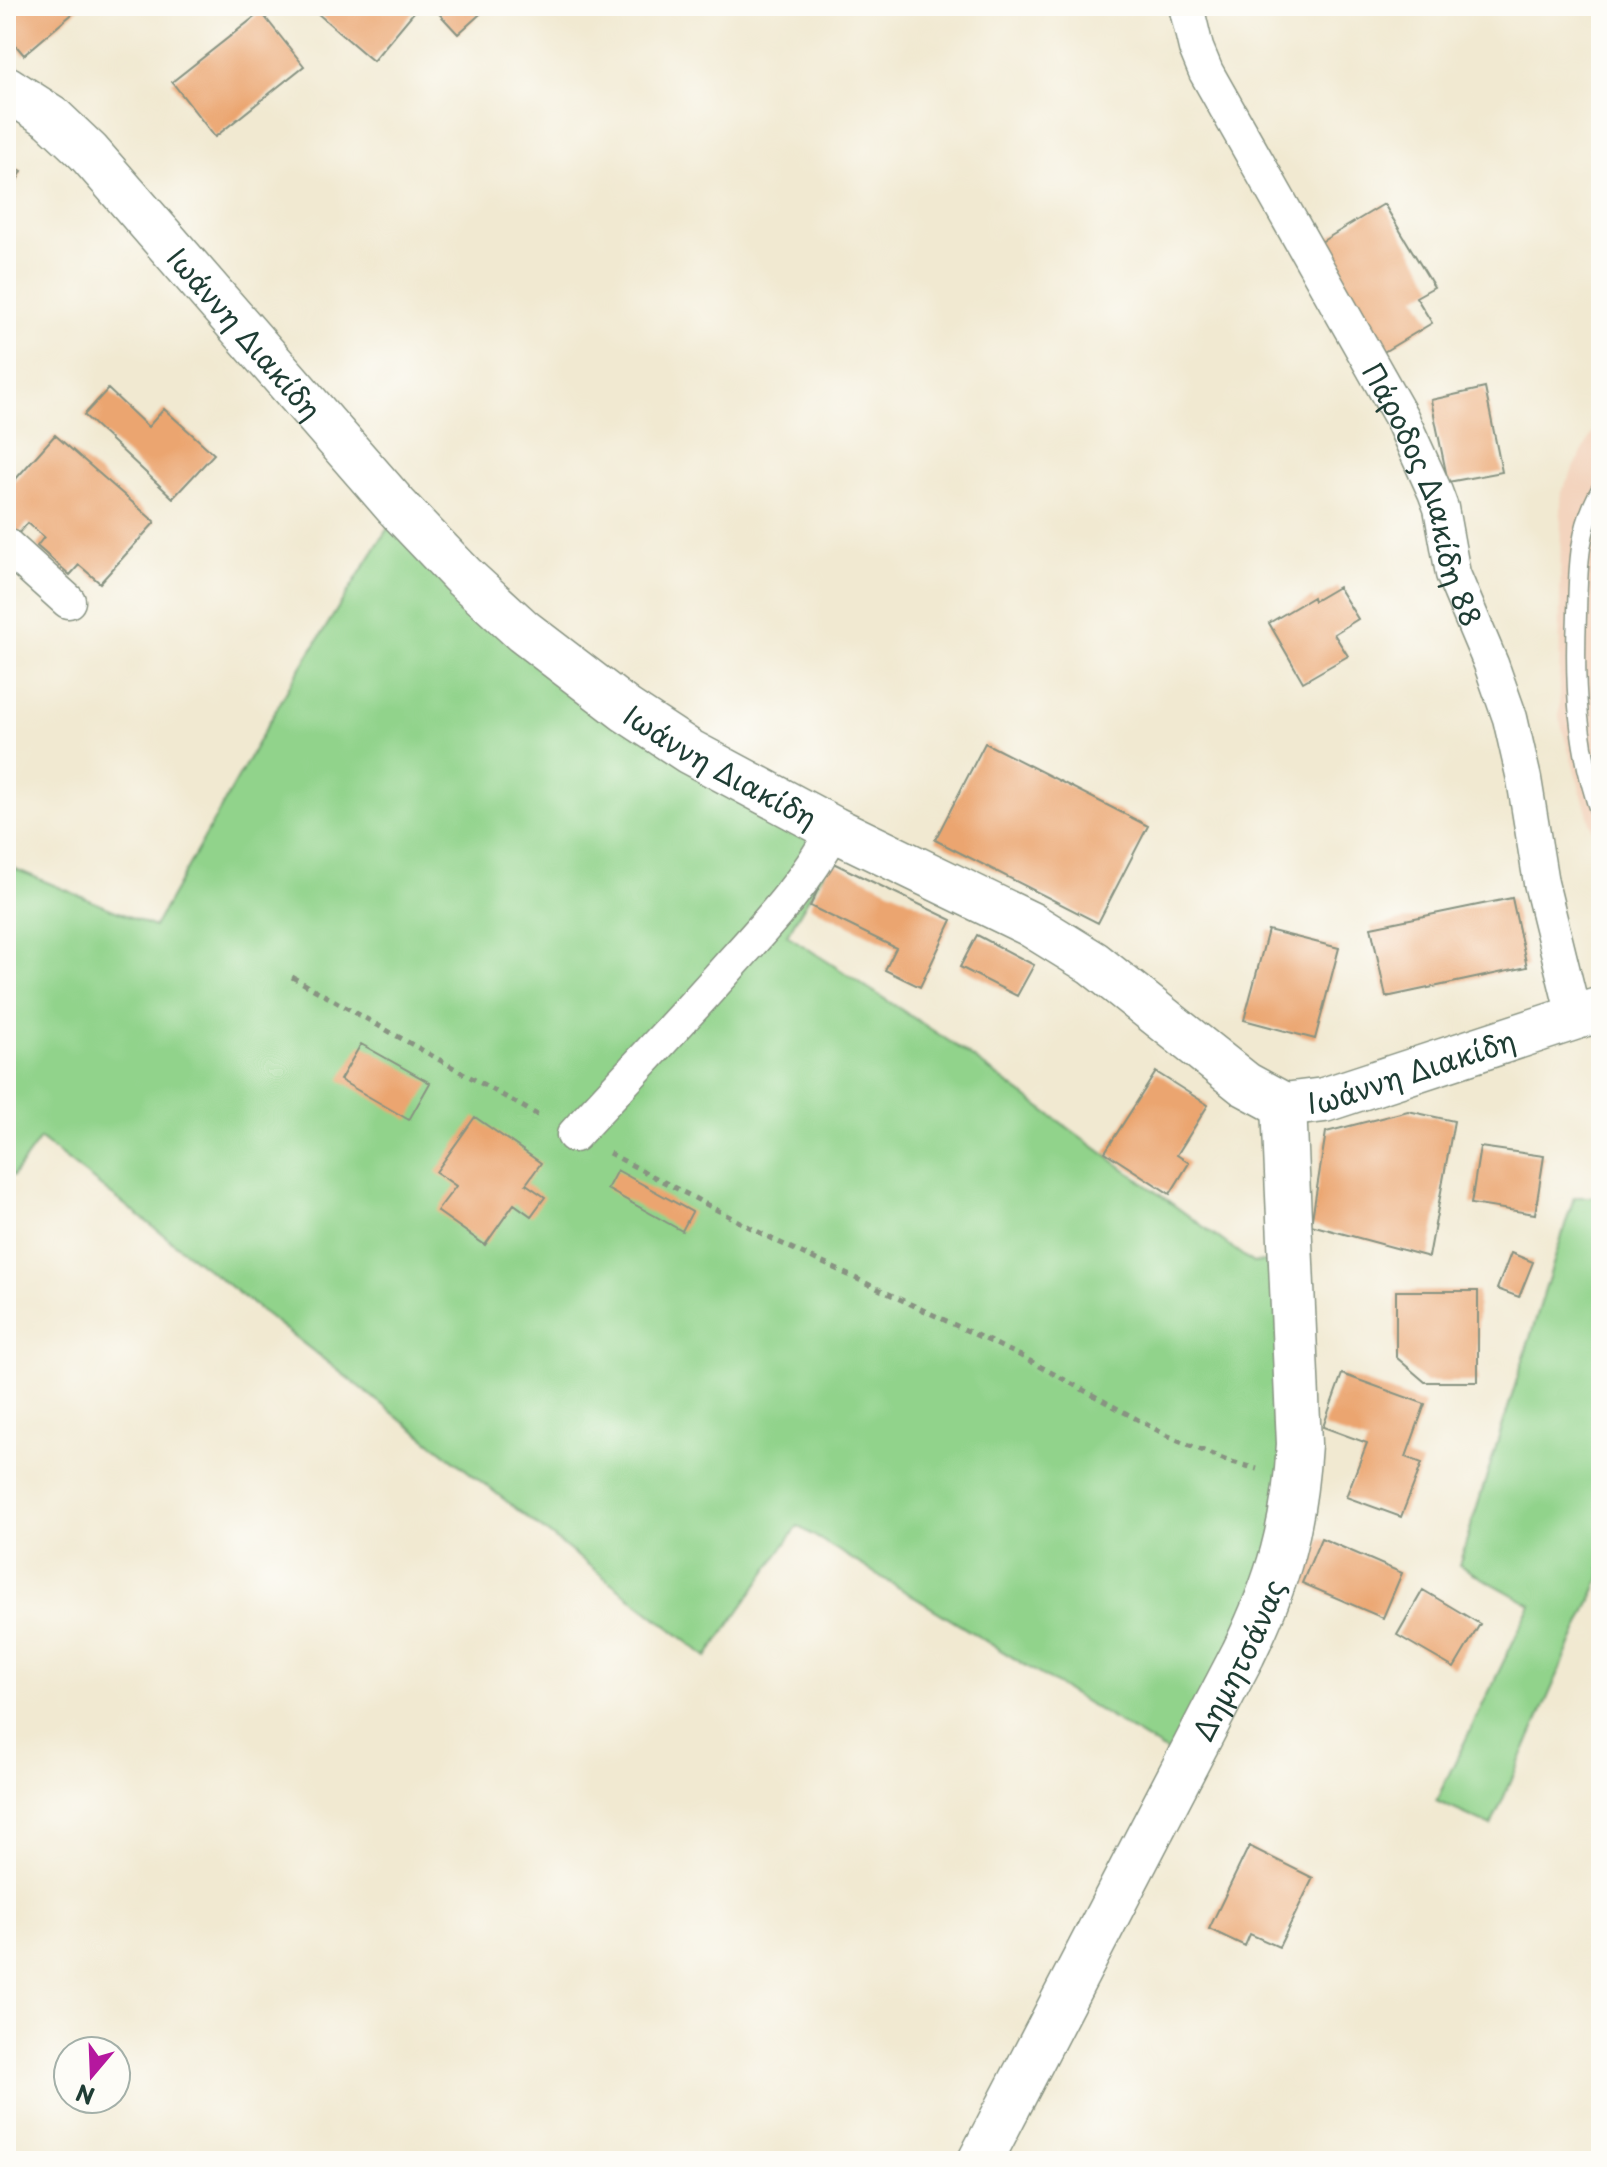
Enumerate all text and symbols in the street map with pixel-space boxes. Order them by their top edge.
street label: Ιωάννη Διακίδη [158,237,333,429]
street label: Πάροδος Διακίδη 88 [1353,354,1494,633]
street label: Ιωάννη Διακίδη [616,693,825,838]
street label: Ιωάννη Διακίδη [1305,1017,1521,1123]
street label: Δημητσάνας [1180,1573,1294,1748]
north arrow [52,2035,132,2115]
text: N [71,2077,99,2114]

